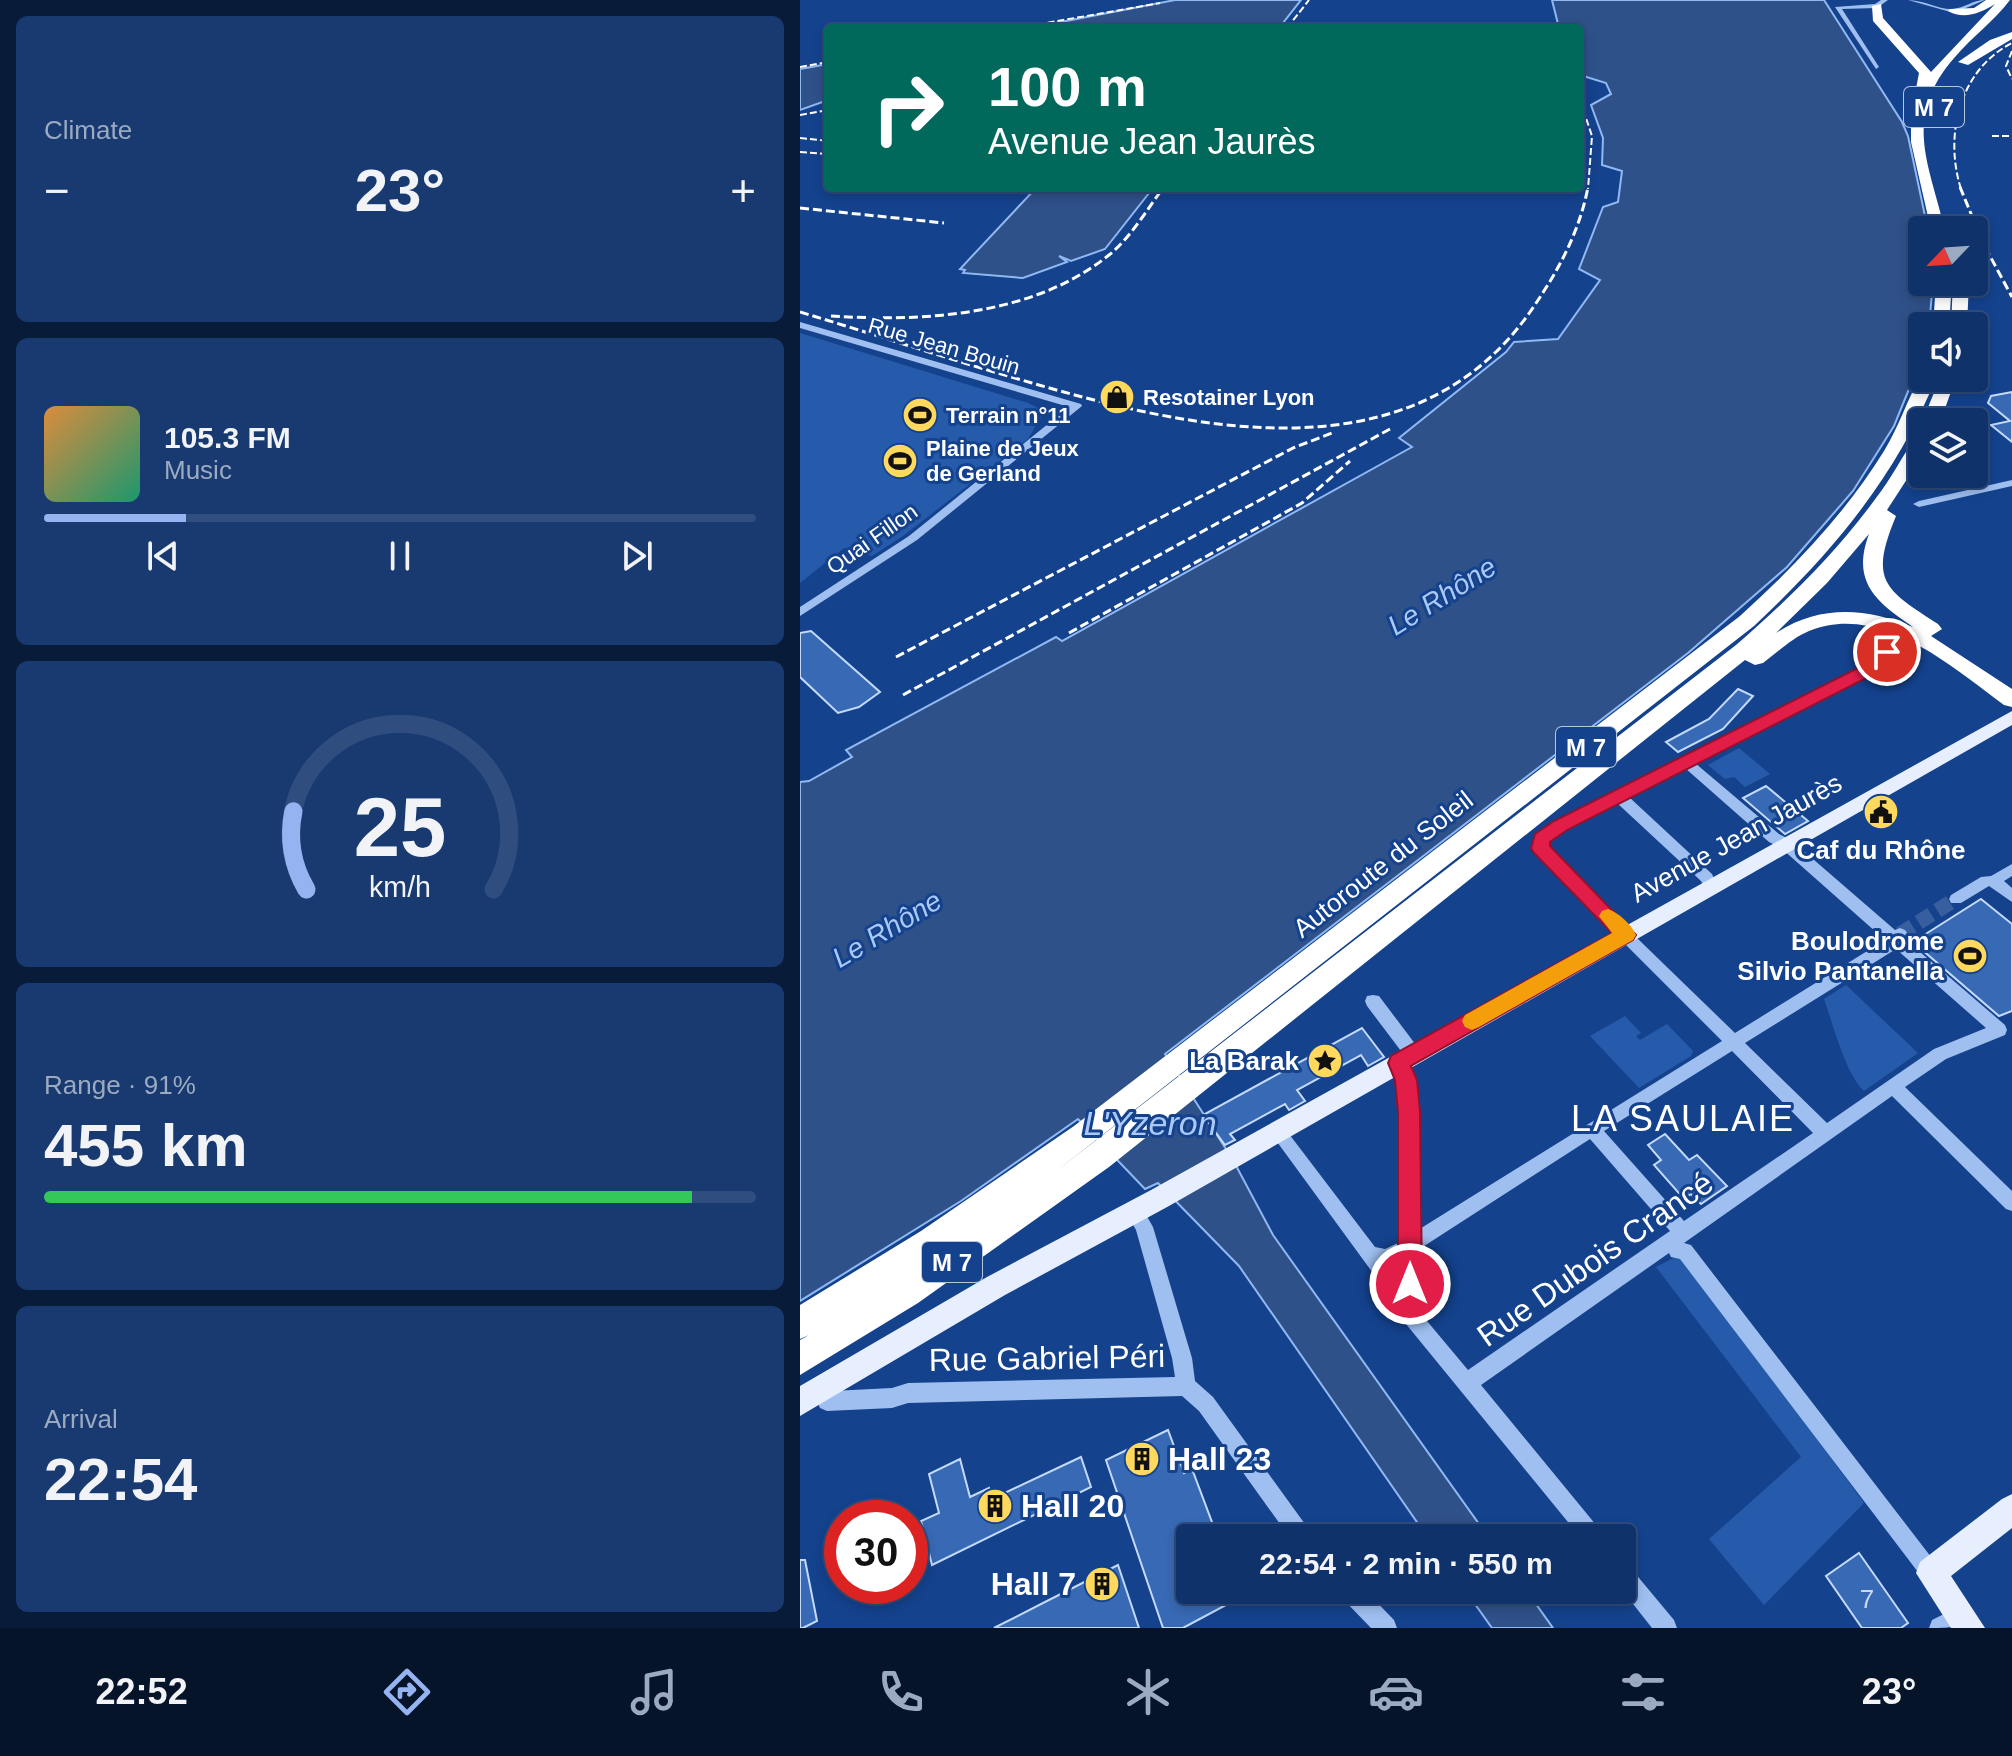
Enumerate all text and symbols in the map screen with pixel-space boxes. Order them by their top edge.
text: 100 m [988,55,1147,118]
icon: right [856,56,960,160]
road number: M 7 [1904,87,1964,127]
text: Climate [44,115,132,145]
text: Avenue Jean Jaurès [988,121,1316,162]
text: 23° [355,157,445,224]
text: − [44,166,70,215]
text: + [730,166,756,215]
north arrow [1908,216,1988,296]
map controls [1908,216,1988,488]
street label: Rue Jean Bouin [865,312,1023,380]
button: sound [1908,312,1988,392]
shop icon: Resotainer Lyon [1098,378,1136,416]
place label: Resotainer Lyon [1143,385,1315,410]
sports icon: Terrain n°11 [901,396,939,434]
place label: Terrain n°11 [946,403,1071,428]
button: layers [1908,408,1988,488]
text: 105.3 FM [164,421,291,454]
place label: Plaine de Jeux de Gerland [926,436,1080,486]
sports icon: Plaine de Jeux de Gerland [881,442,919,480]
text: Music [164,455,232,485]
street label: Quai Fillon [822,499,922,579]
icon: previous [141,534,185,578]
icon: pause [378,534,422,578]
icon: next [615,534,659,578]
water label: Le Rhône [1382,551,1502,641]
pin [1853,618,1921,686]
icon: arrive [1865,630,1909,674]
road number: M 7 [1556,727,1616,767]
street label: Avenue Jean Jaurès [1625,768,1847,908]
text: 25 [354,781,446,874]
street label: Autoroute du Soleil [1287,785,1479,943]
public building icon: Caf du Rhône [1862,793,1900,831]
place label: Caf du Rhône [1797,835,1966,865]
text: km/h [369,871,431,903]
water label: Le Rhône [827,884,947,974]
place label: Boulodrome Silvio Pantanella [1737,926,1945,986]
sports icon: Boulodrome Silvio Pantanella [1951,937,1989,975]
place icon: La Barak [1306,1042,1344,1080]
place label: La Barak [1189,1046,1300,1076]
text: Range · 91% [44,1070,196,1100]
district label: LA SAULAIE [1571,1098,1795,1139]
water label: L'Yzeron [1083,1104,1217,1142]
text: 455 km [44,1112,248,1179]
street label: Rue Dubois Crancé [1470,1164,1720,1354]
road number: M 7 [922,1242,982,1282]
position arrow [1368,1242,1452,1326]
street label: Rue Gabriel Péri [928,1338,1166,1378]
text: Arrival [44,1404,118,1434]
building icon: Hall 23 [1123,1440,1161,1478]
place label: Hall 23 [1168,1441,1271,1477]
text: 22:54 [44,1446,197,1513]
building icon: Hall 20 [976,1487,1014,1525]
place label: Hall 20 [1021,1488,1124,1524]
speed limit sign: 30 [824,1500,928,1604]
text: 22:54 · 2 min · 550 m [1259,1547,1553,1580]
building icon: Hall 7 [1083,1565,1121,1603]
place label: Hall 7 [991,1566,1076,1602]
house number: 7 [1860,1584,1874,1614]
icon: directions [379,1664,435,1720]
icon: music [626,1664,682,1720]
icon: phone [873,1664,929,1720]
icon: climate [1120,1664,1176,1720]
icon: car [1368,1664,1424,1720]
icon: filters [1615,1664,1671,1720]
text: 22:52 [96,1671,188,1712]
text: 23° [1862,1671,1916,1712]

